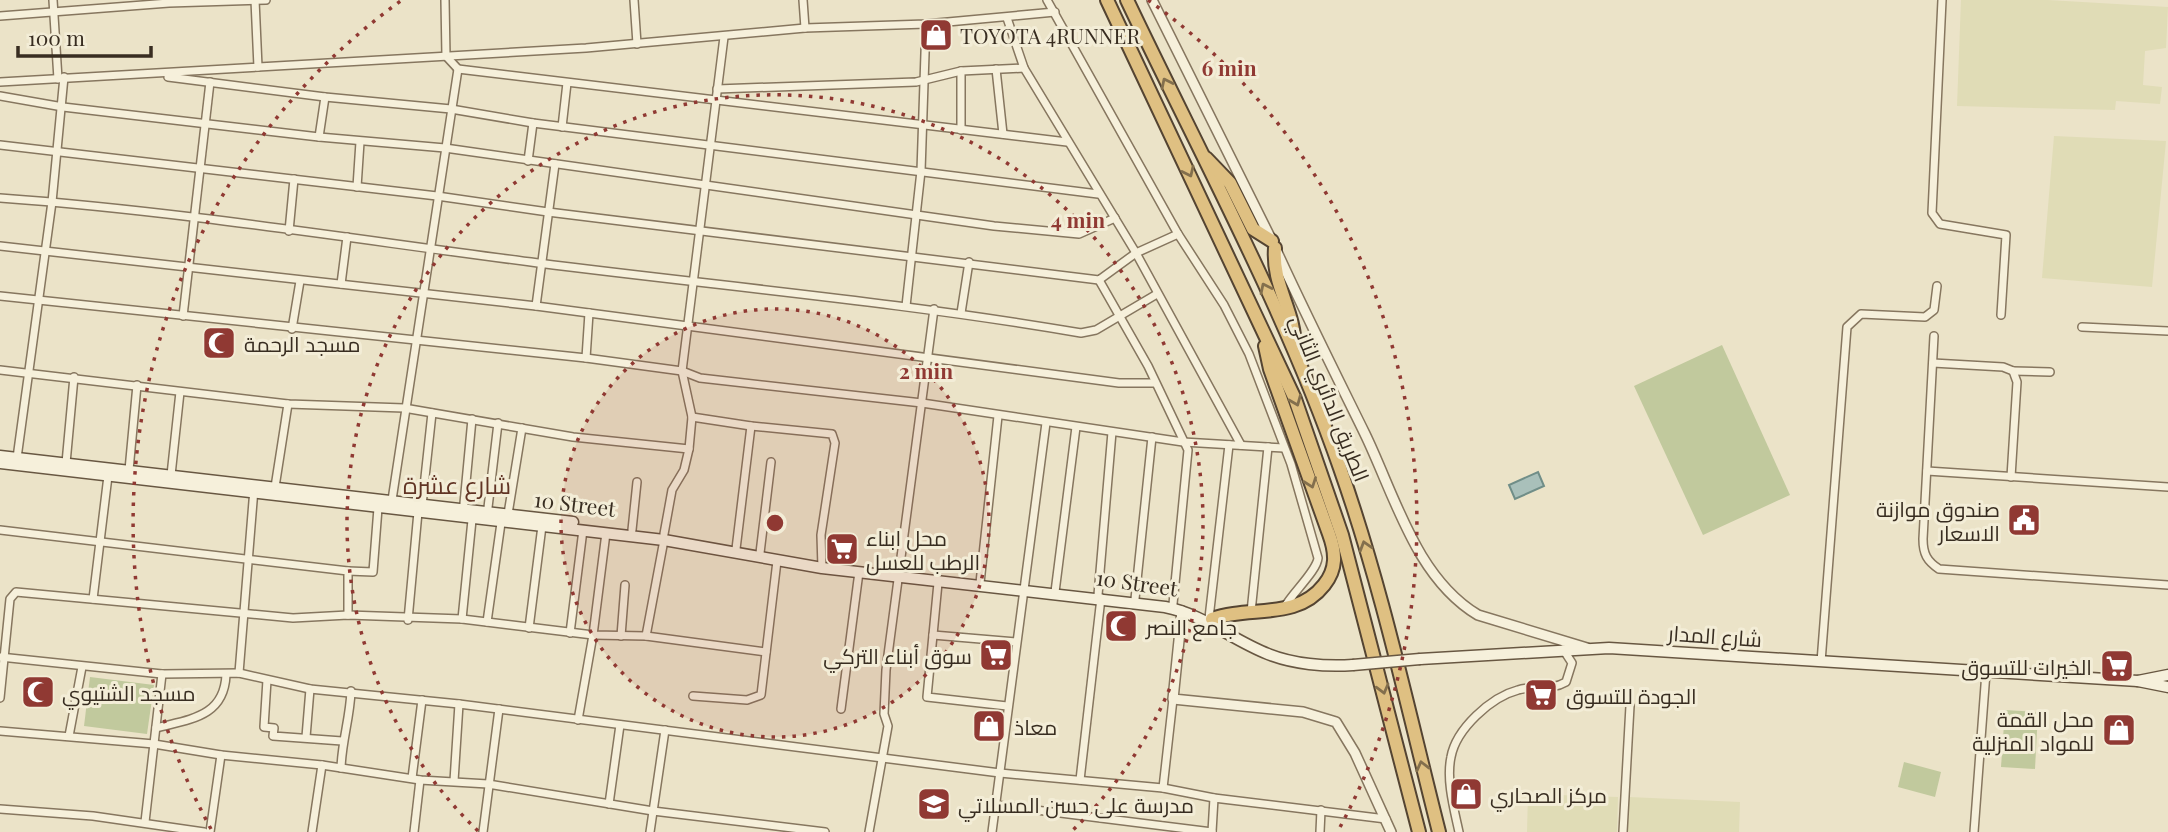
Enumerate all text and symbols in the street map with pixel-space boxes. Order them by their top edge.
scale bar [18,14,150,58]
shop icon: TOYOTA 4RUNNER [917,16,955,54]
place label: TOYOTA 4RUNNER [960,21,1140,49]
text: 100 m [28,23,85,51]
text: 6 min [1201,53,1257,81]
one-way arrow [1161,78,1175,90]
one-way arrow [1181,165,1195,177]
text: 4 min [1051,205,1105,233]
one-way arrow [1259,283,1273,295]
street label: الطريق الدائري الثاني [1281,311,1377,487]
mosque icon: مسجد الرحمة [200,324,238,362]
place label: مسجد الرحمة [244,329,360,357]
text: 2 min [899,356,953,384]
one-way arrow [1287,394,1301,406]
district label: شارع عشرة [403,468,511,502]
one-way arrow [1303,477,1317,489]
street label: 10 Street [533,484,618,522]
place label: صندوق موازنة الاسعار [1876,494,2000,546]
public building icon: صندوق موازنة الاسعار [2005,501,2043,539]
centre of rings [763,511,787,535]
place label: محل ابناء الرطب للعسل [866,523,980,576]
supermarket icon: محل ابناء الرطب للعسل [823,530,861,568]
one-way arrow [1359,540,1374,552]
street label: 10 Street [1094,562,1180,602]
mosque icon: جامع النصر [1102,607,1140,645]
place label: جامع النصر [1145,612,1237,642]
street label: شارع المدار [1666,618,1763,654]
supermarket icon: سوق أبناء التركي [977,636,1015,674]
place label: سوق أبناء التركي [823,641,972,673]
supermarket icon: الخيرات للتسوق [2098,647,2136,685]
place label: الخيرات للتسوق [1961,652,2092,681]
mosque icon: مسجد الشتيوي [19,673,57,711]
supermarket icon: الجودة للتسوق [1522,676,1560,714]
place label: مسجد الشتيوي [62,678,195,710]
place label: الجودة للتسوق [1566,681,1697,710]
one-way arrow [1375,682,1389,694]
place label: محل القمة للمواد المنزلية [1972,704,2094,756]
shop icon: معاذ [970,707,1008,745]
shop icon: محل القمة للمواد المنزلية [2100,711,2138,749]
place label: معاذ [1014,712,1057,740]
one-way arrow [1416,760,1431,772]
shop icon: مركز الصحاري [1447,775,1485,813]
place label: مركز الصحاري [1490,780,1607,812]
school or university icon: مدرسة على حسن المسلاتي [915,785,953,823]
place label: مدرسة على حسن المسلاتي [958,790,1194,822]

